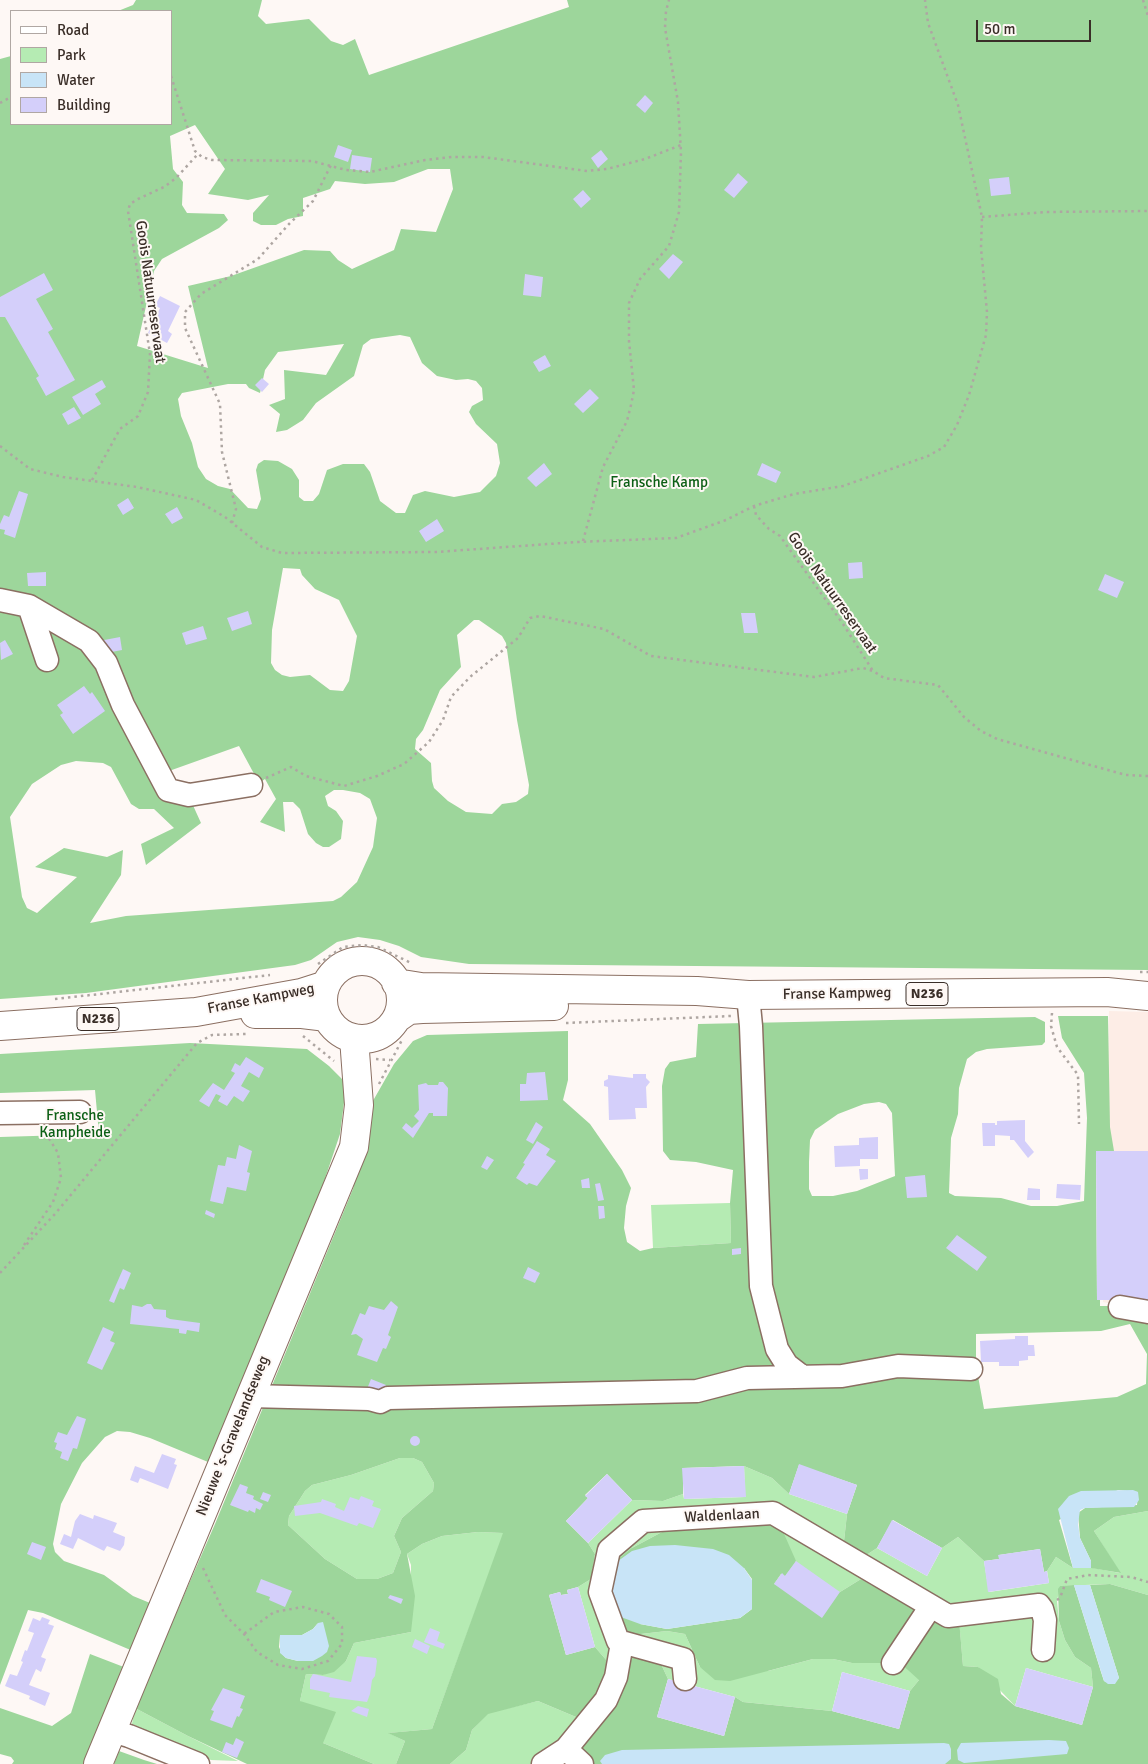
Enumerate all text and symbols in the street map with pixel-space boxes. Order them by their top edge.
legend [10,10,172,125]
scale bar [978,10,1093,42]
text: 50 m [984,20,1015,38]
text: Road [57,21,89,39]
text: Park [57,46,86,64]
text: Water [57,71,95,89]
text: Building [57,96,111,114]
street label: Goois Natuurreservaat [131,220,169,364]
park label: Fransche Kamp [610,474,708,492]
street label: Goois Natuurreservaat [783,529,881,657]
street label: Franse Kampweg [206,980,316,1018]
road number: N236 [906,982,948,1006]
street label: Franse Kampweg [783,984,891,1004]
road number: N236 [77,1008,119,1030]
park label: Fransche Kampheide [39,1107,111,1142]
street label: Nieuwe 's-Gravelandseweg [193,1353,273,1519]
street label: Waldenlaan [684,1505,760,1527]

